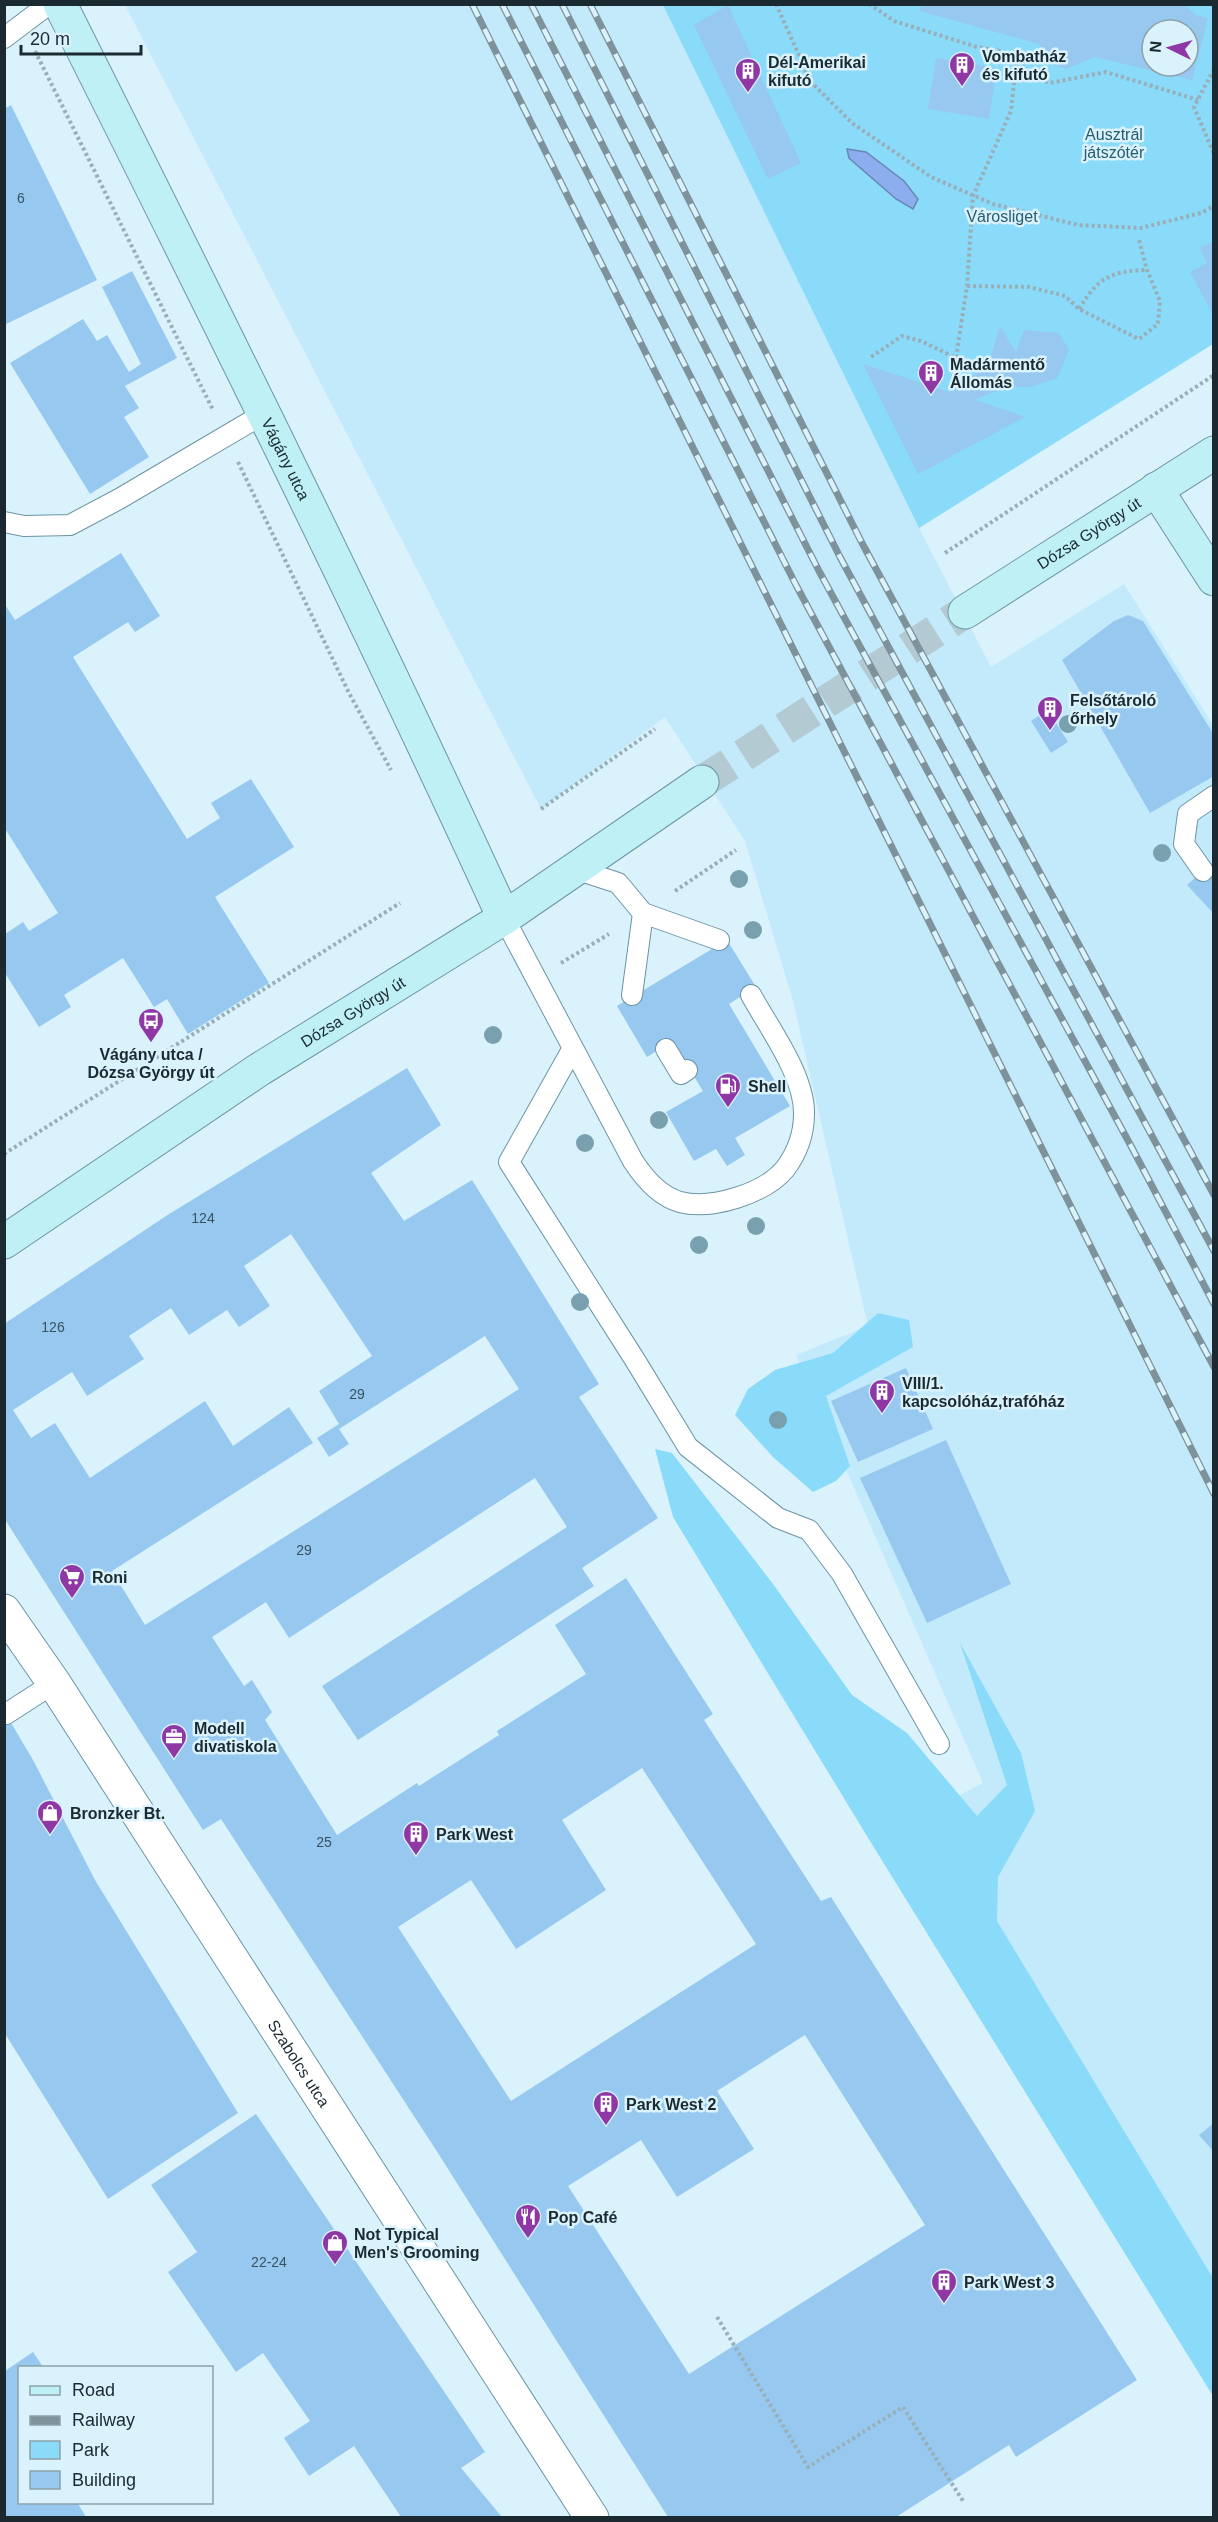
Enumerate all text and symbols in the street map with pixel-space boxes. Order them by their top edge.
scale bar [21,18,141,56]
north arrow [1140,18,1200,78]
text: 20 m [30,29,70,49]
text: N [1147,40,1165,53]
place label: Vombatház és kifutó [982,48,1066,83]
building icon: Vombatház és kifutó [947,50,977,88]
place label: Dél-Amerikai kifutó [768,54,866,89]
building icon: Dél-Amerikai kifutó [733,56,763,94]
park label: Ausztrál játszótér [1083,126,1145,161]
house number: 6 [17,190,25,206]
park label: Városliget [966,208,1038,225]
place label: Madármentő Állomás [950,356,1045,391]
building icon: Madármentő Állomás [916,358,946,396]
street label: Vágány utca [259,415,313,503]
street label: Dózsa György út [1034,493,1144,572]
place label: Felsőtároló őrhely [1070,692,1156,727]
building icon: Felsőtároló őrhely [1035,694,1065,732]
street label: Dózsa György út [298,973,408,1050]
bus stop icon: Vágány utca / Dózsa György út [136,1006,166,1044]
place label: Vágány utca / Dózsa György út [87,1046,215,1081]
fuel station icon: Shell [713,1071,743,1109]
place label: Shell [748,1078,786,1095]
house number: 124 [191,1210,215,1226]
house number: 126 [41,1319,65,1335]
place label: VIII/1. kapcsolóház,trafóház [902,1375,1065,1410]
building icon: VIII/1. kapcsolóház,trafóház [867,1377,897,1415]
house number: 29 [349,1386,365,1402]
house number: 29 [296,1542,312,1558]
supermarket icon: Roni [57,1562,87,1600]
place label: Roni [92,1569,128,1586]
place label: Modell divatiskola [194,1720,277,1755]
office icon: Modell divatiskola [159,1722,189,1760]
shop icon: Bronzker Bt. [35,1798,65,1836]
place label: Bronzker Bt. [70,1805,165,1822]
building icon: Park West [401,1819,431,1857]
place label: Park West [436,1826,514,1843]
house number: 25 [316,1834,332,1850]
street label: Szabolcs utca [265,2017,333,2110]
building icon: Park West 2 [591,2089,621,2127]
place label: Park West 2 [626,2096,717,2113]
restaurant icon: Pop Café [513,2202,543,2240]
place label: Pop Café [548,2209,617,2226]
place label: Not Typical Men's Grooming [354,2226,480,2261]
shop icon: Not Typical Men's Grooming [320,2228,350,2266]
house number: 22-24 [251,2254,287,2270]
building icon: Park West 3 [929,2267,959,2305]
place label: Park West 3 [964,2274,1055,2291]
legend [18,2366,213,2504]
text: Road [72,2380,115,2400]
text: Railway [72,2410,135,2430]
text: Park [72,2440,110,2460]
text: Building [72,2470,136,2490]

